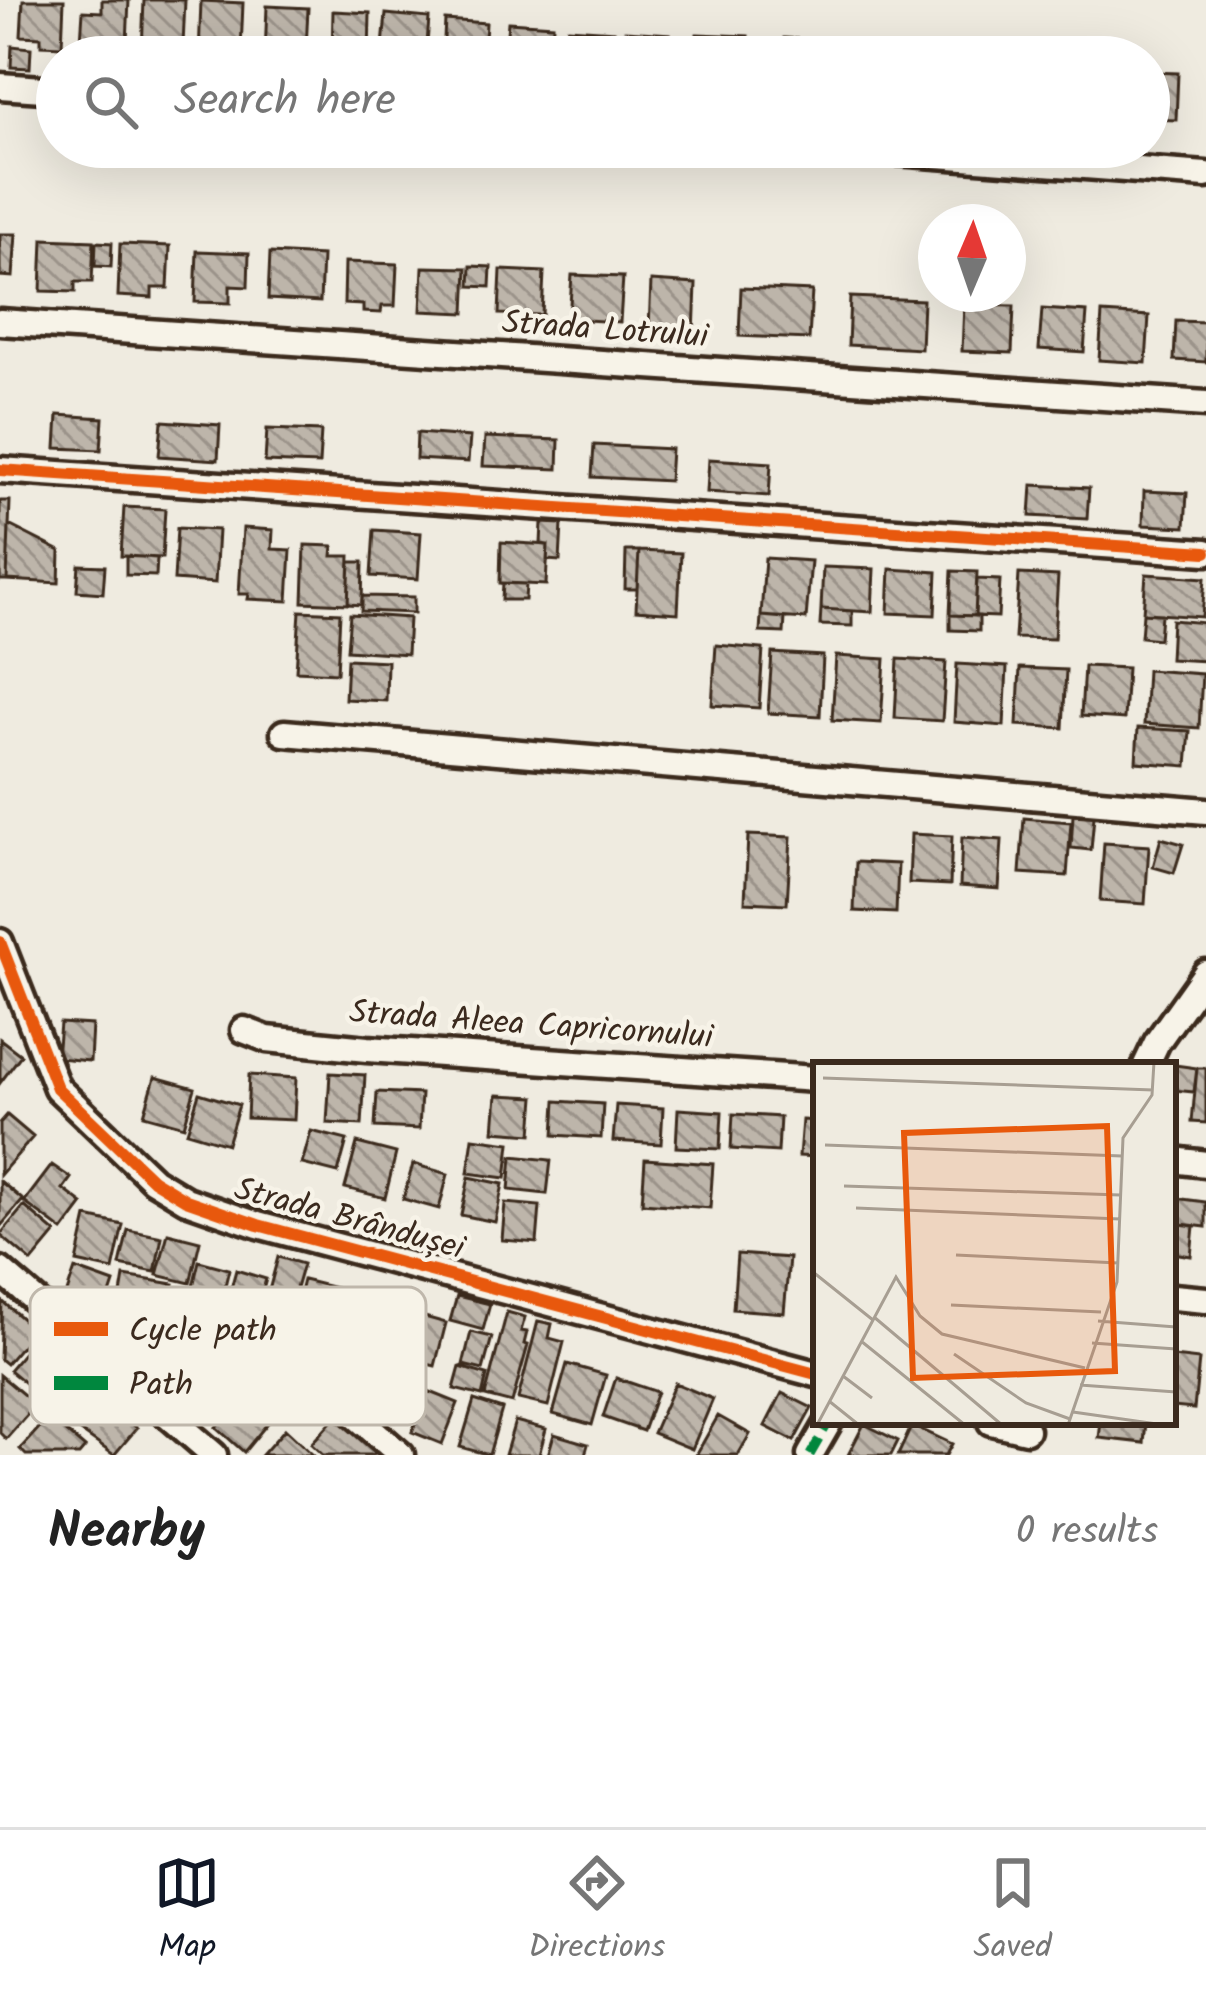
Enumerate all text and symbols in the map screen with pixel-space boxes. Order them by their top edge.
search box [36,36,1170,168]
text: Search here [174,66,396,138]
icon: search [78,69,144,135]
north arrow [918,204,1026,312]
street label: Strada Lotrului [500,297,711,365]
street label: Strada Aleea Capricornului [348,987,716,1065]
inset map [813,1062,1176,1425]
street label: Strada Brândușei [228,1164,471,1276]
legend [30,1287,426,1425]
text: Cycle path [129,1306,277,1359]
text: Path [129,1360,193,1413]
text: Nearby [48,1493,205,1574]
text: 0 results [1016,1502,1158,1564]
tab: Map [154,1850,220,1975]
tab: Directions [528,1850,665,1975]
tab: Saved [974,1850,1052,1975]

